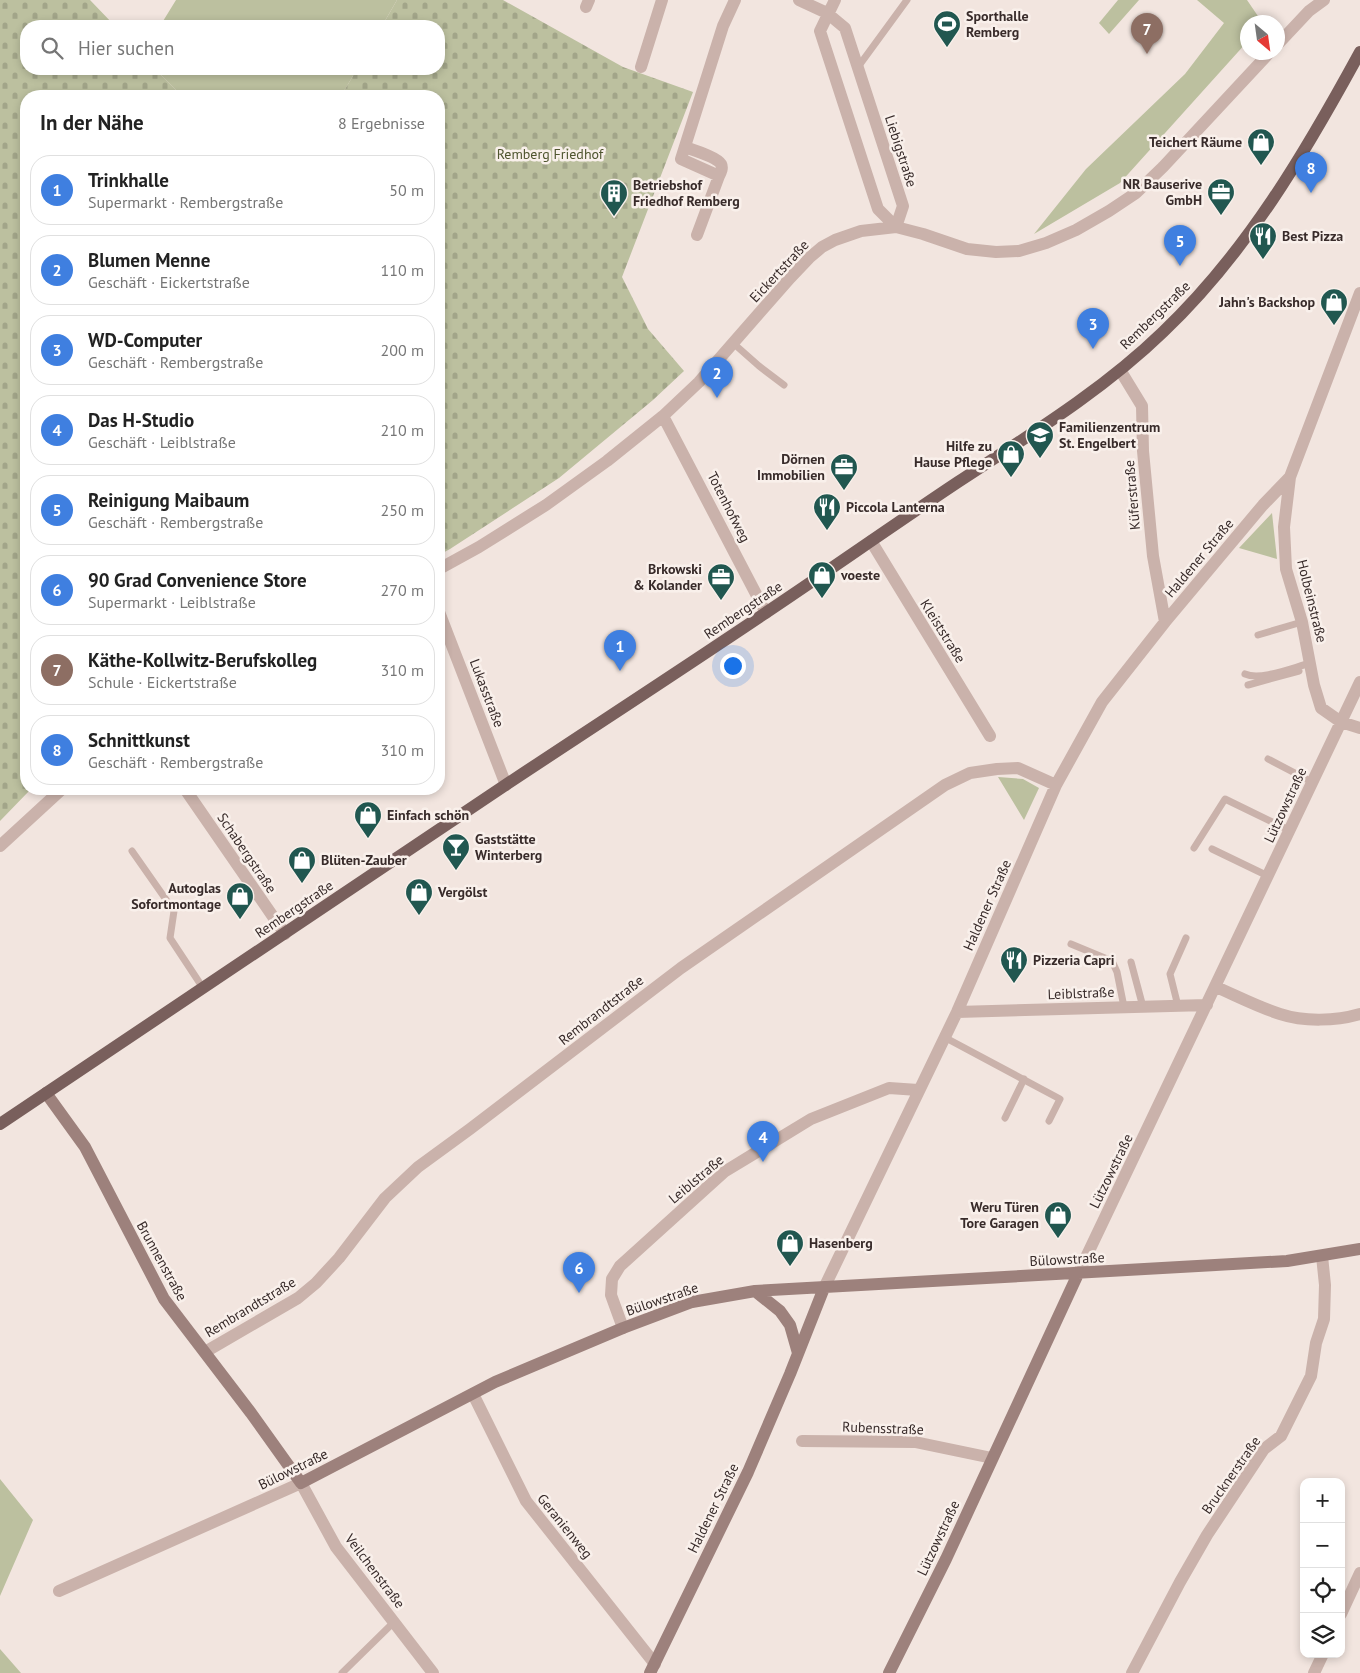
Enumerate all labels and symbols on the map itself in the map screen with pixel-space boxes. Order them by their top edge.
place label: Sporthalle Remberg [966,7,1029,41]
sports icon: Sporthalle Remberg [932,9,962,48]
pin: 7 [1131,13,1163,54]
north arrow [1240,15,1285,60]
street label: Liebigstraße [881,113,921,189]
shop icon: Teichert Räume [1246,127,1276,166]
place label: Teichert Räume [1149,133,1242,151]
park label: Remberg Friedhof [497,145,604,163]
pin: 8 [1295,152,1327,193]
place label: NR Bauserive GmbH [1123,175,1202,209]
place label: Betriebshof Friedhof Remberg [633,176,740,210]
office icon: NR Bauserive GmbH [1206,177,1236,216]
building icon: Betriebshof Friedhof Remberg [599,178,629,217]
restaurant icon: Best Pizza [1248,221,1278,260]
pin: 5 [1164,225,1196,266]
place label: Best Pizza [1282,227,1343,245]
street label: Eickertstraße [746,236,812,306]
street label: Rembergstraße [1116,277,1194,353]
shop icon: Jahn's Backshop [1319,287,1349,326]
place label: Jahn's Backshop [1218,293,1315,311]
pin: 3 [1077,308,1109,349]
pin: 2 [701,357,733,398]
place label: Familienzentrum St. Engelbert [1059,418,1160,452]
school or university icon: Familienzentrum St. Engelbert [1025,420,1055,459]
place label: Hilfe zu Hause Pflege [914,437,992,471]
shop icon: Hilfe zu Hause Pflege [996,439,1026,478]
place label: Dörnen Immobilien [757,450,825,484]
office icon: Dörnen Immobilien [829,452,859,491]
street label: Küferstraße [1120,459,1144,531]
street label: Totenhofweg [704,469,754,545]
restaurant icon: Piccola Lanterna [812,492,842,531]
place label: Piccola Lanterna [846,498,945,516]
street label: Haldener Straße [1161,515,1237,601]
street label: Holbeinstraße [1293,558,1331,644]
place label: Brkowski & Kolander [633,560,702,594]
shop icon: voeste [807,560,837,599]
office icon: Brkowski & Kolander [706,562,736,601]
place label: voeste [840,566,880,584]
street label: Rembergstraße [700,577,786,643]
street label: Kleiststraße [916,596,970,666]
pin: 1 [604,630,636,671]
your location [720,653,746,679]
street label: Lukasstraße [466,656,508,730]
street label: Lützowstraße [1260,765,1310,845]
shop icon: Einfach schön [353,800,383,839]
place label: Einfach schön [387,806,469,824]
street label: Schabergstraße [214,809,280,897]
place label: Gaststätte Winterberg [475,830,542,864]
bar icon: Gaststätte Winterberg [441,832,471,871]
shop icon: Blüten-Zauber [287,845,317,884]
place label: Blüten-Zauber [321,851,407,869]
street label: Haldener Straße [959,857,1015,953]
street label: Rembergstraße [251,876,337,942]
shop icon: Vergölst [404,877,434,916]
place label: Autoglas Sofortmontage [131,879,221,913]
shop icon: Autoglas Sofortmontage [225,881,255,920]
place label: Vergölst [437,883,487,901]
restaurant icon: Pizzeria Capri [999,945,1029,984]
place label: Pizzeria Capri [1033,951,1115,969]
street label: Rembrandtstraße [555,971,647,1049]
street label: Leiblstraße [1047,983,1115,1003]
pin: 4 [747,1121,779,1162]
street label: Lützowstraße [1085,1131,1137,1211]
street label: Leiblstraße [665,1151,727,1207]
place label: Weru Türen Tore Garagen [960,1198,1039,1232]
shop icon: Weru Türen Tore Garagen [1043,1200,1073,1239]
street label: Brunnenstraße [133,1218,191,1304]
shop icon: Hasenberg [775,1228,805,1267]
place label: Hasenberg [809,1234,873,1252]
street label: Bülowstraße [1029,1248,1105,1270]
pin: 6 [563,1252,595,1293]
street label: Rembrandtstraße [201,1273,299,1341]
street label: Bülowstraße [624,1278,700,1320]
street label: Rubensstraße [842,1418,924,1438]
street label: Brucknerstraße [1198,1433,1264,1517]
street label: Bülowstraße [255,1444,331,1494]
street label: Haldener Straße [684,1460,742,1556]
street label: Geranienweg [533,1490,597,1562]
street label: Lützowstraße [913,1498,963,1578]
street label: Veilchenstraße [341,1529,409,1612]

